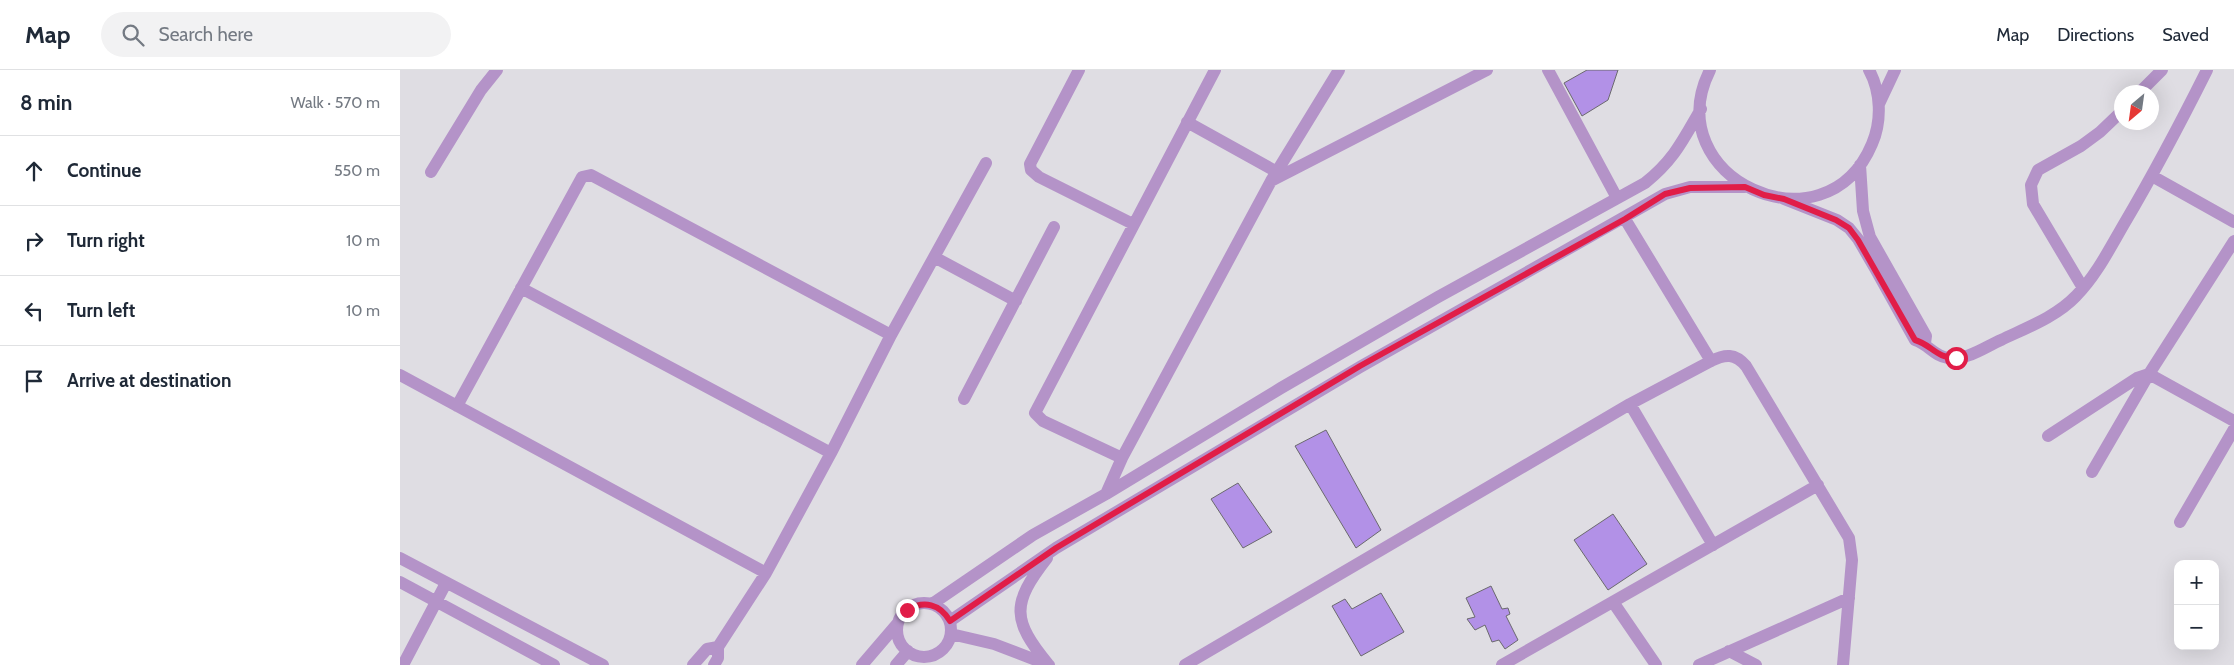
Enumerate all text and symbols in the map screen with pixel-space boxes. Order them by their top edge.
search box [101,12,451,57]
text: Map [25,20,71,49]
icon: search [119,21,147,49]
text: Search here [159,23,253,46]
text: Map [1996,24,2029,46]
text: Directions [2057,24,2134,46]
text: Saved [2162,24,2209,46]
north arrow [2114,85,2159,130]
text: 8 min [20,90,72,115]
text: Walk · 570 m [291,93,380,112]
icon: ahead [20,157,48,185]
text: Continue [67,159,141,182]
text: 550 m [334,161,380,180]
icon: right [20,227,48,255]
text: Turn right [67,229,145,252]
text: 10 m [346,231,380,250]
icon: left [20,297,48,325]
text: Turn left [67,299,135,322]
text: 10 m [346,301,380,320]
route start [1945,347,1968,370]
icon: arrive [20,367,48,395]
text: Arrive at destination [67,369,231,392]
map controls [2174,560,2219,650]
button: + [2174,560,2219,605]
route end [896,599,919,622]
button: − [2174,605,2219,650]

